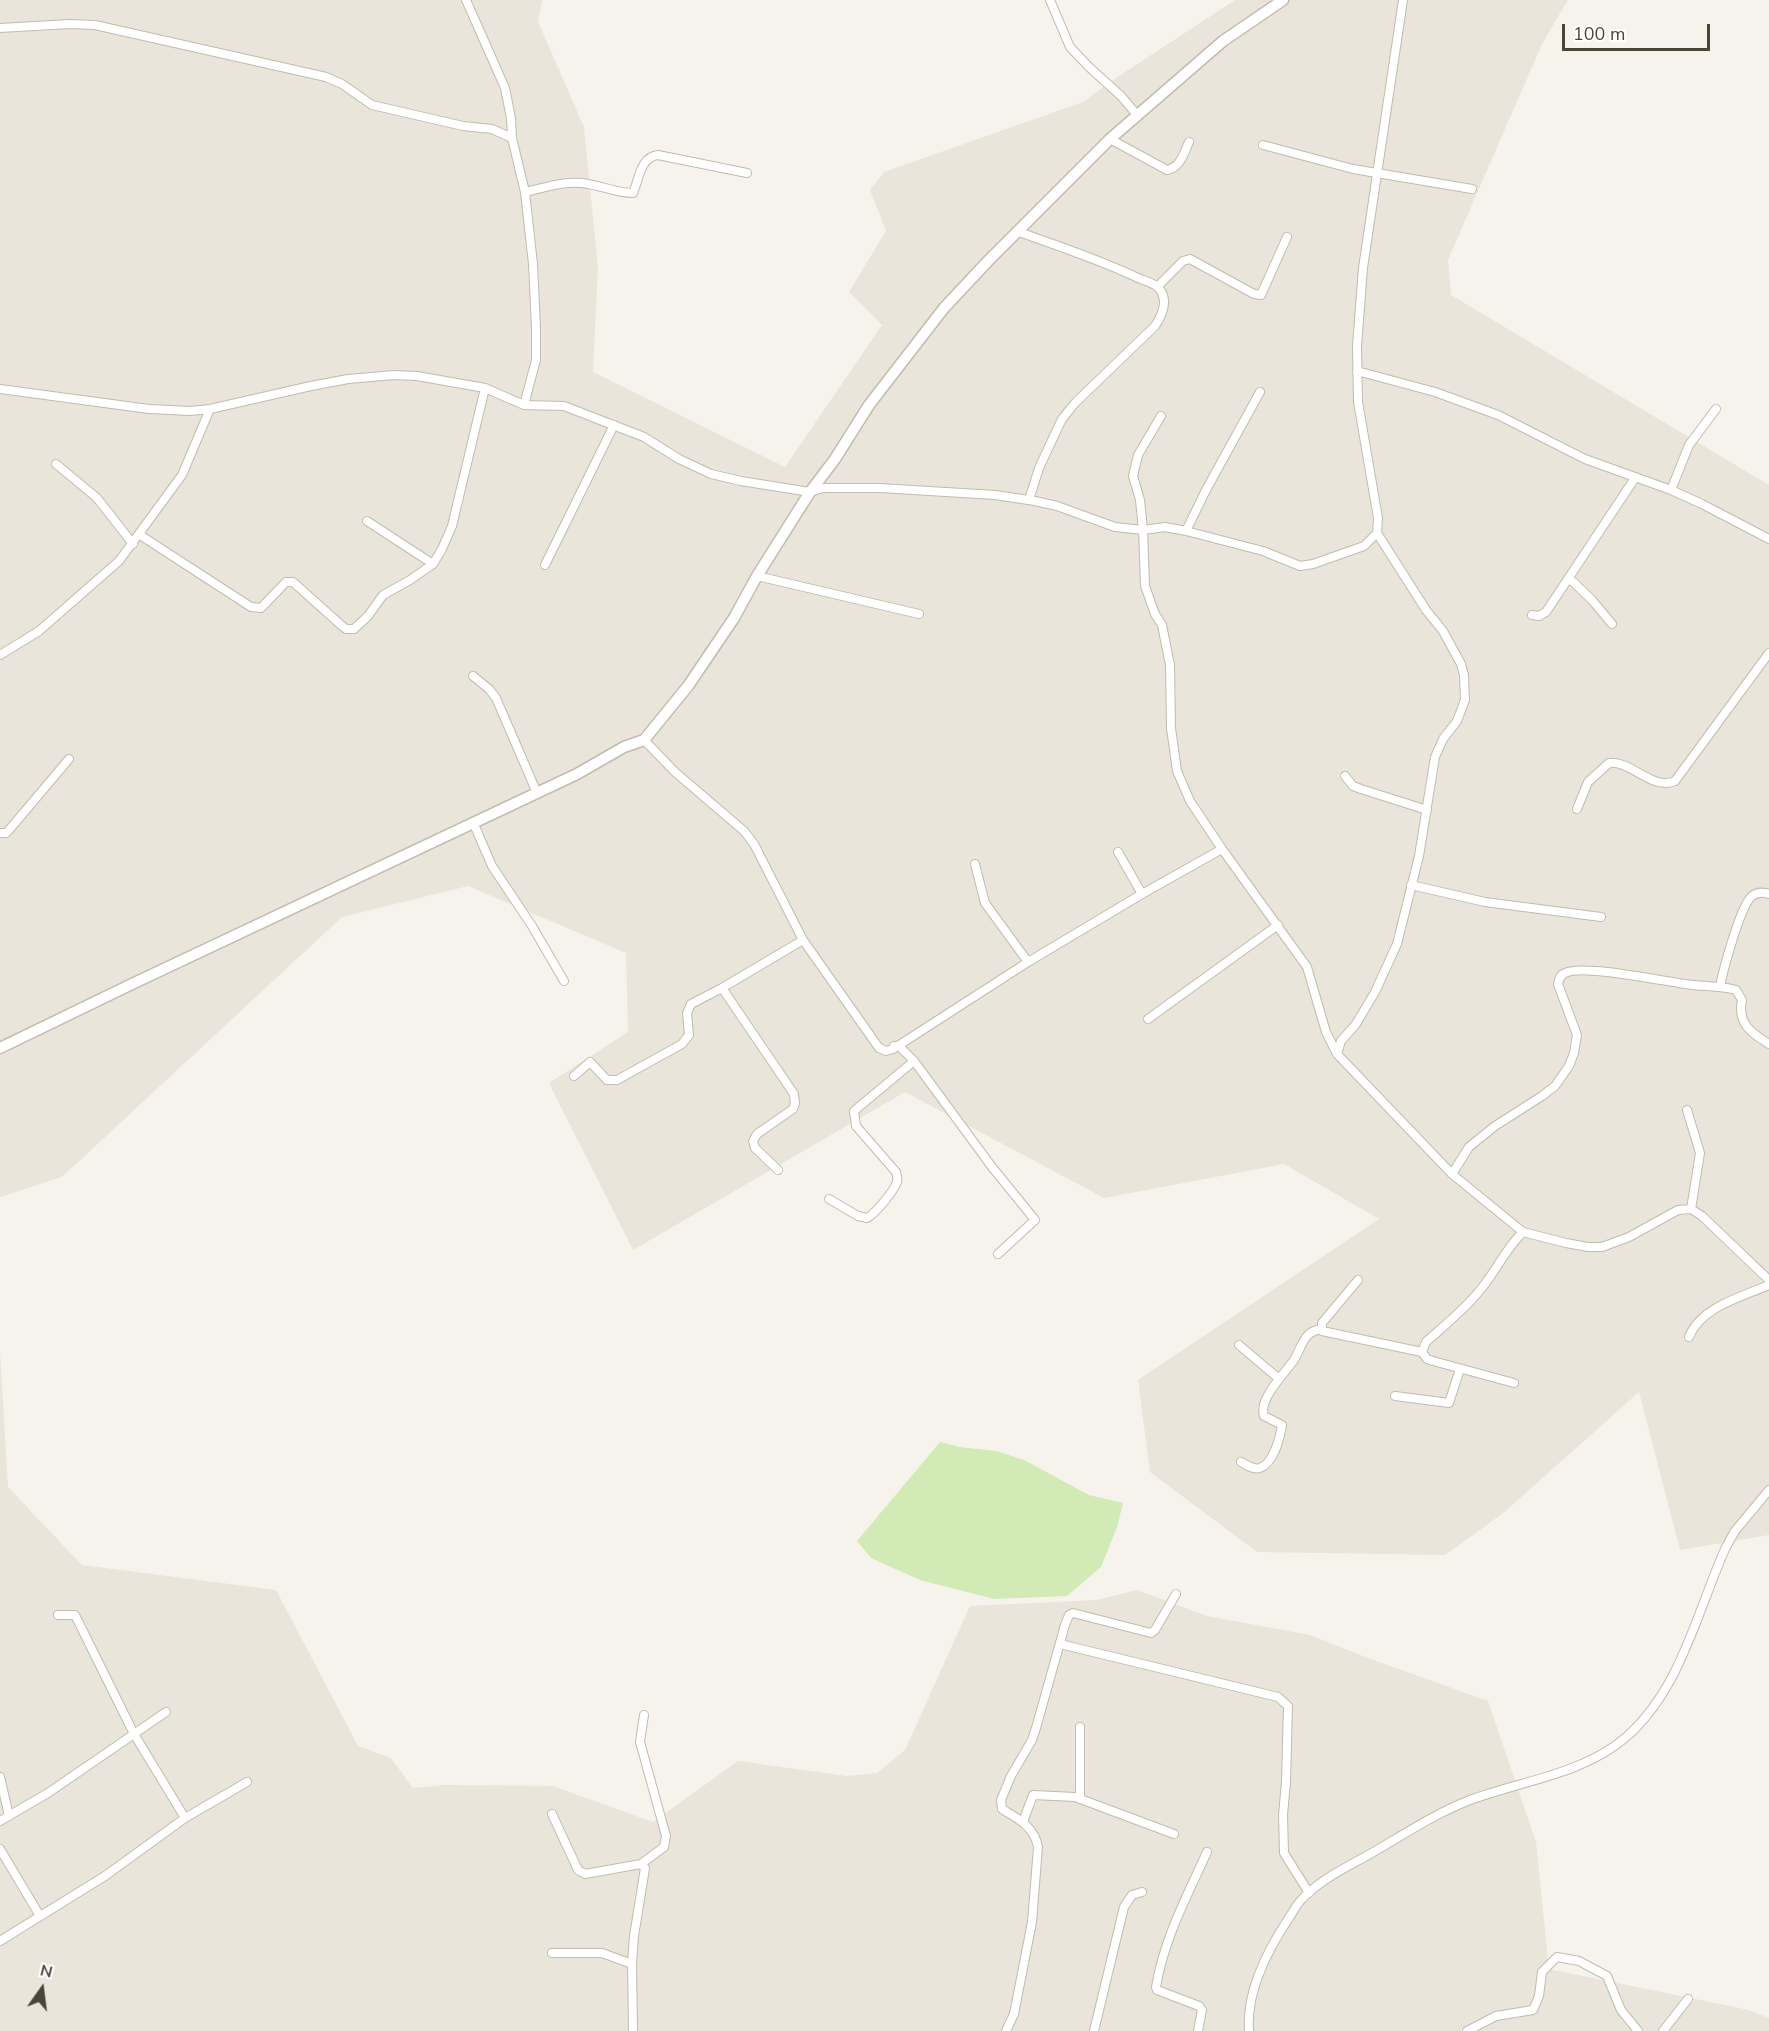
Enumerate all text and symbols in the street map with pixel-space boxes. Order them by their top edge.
scale bar [1565,12,1714,50]
text: 100 m [1573,22,1625,46]
north arrow [12,1959,72,2019]
text: N [38,1959,55,1984]

